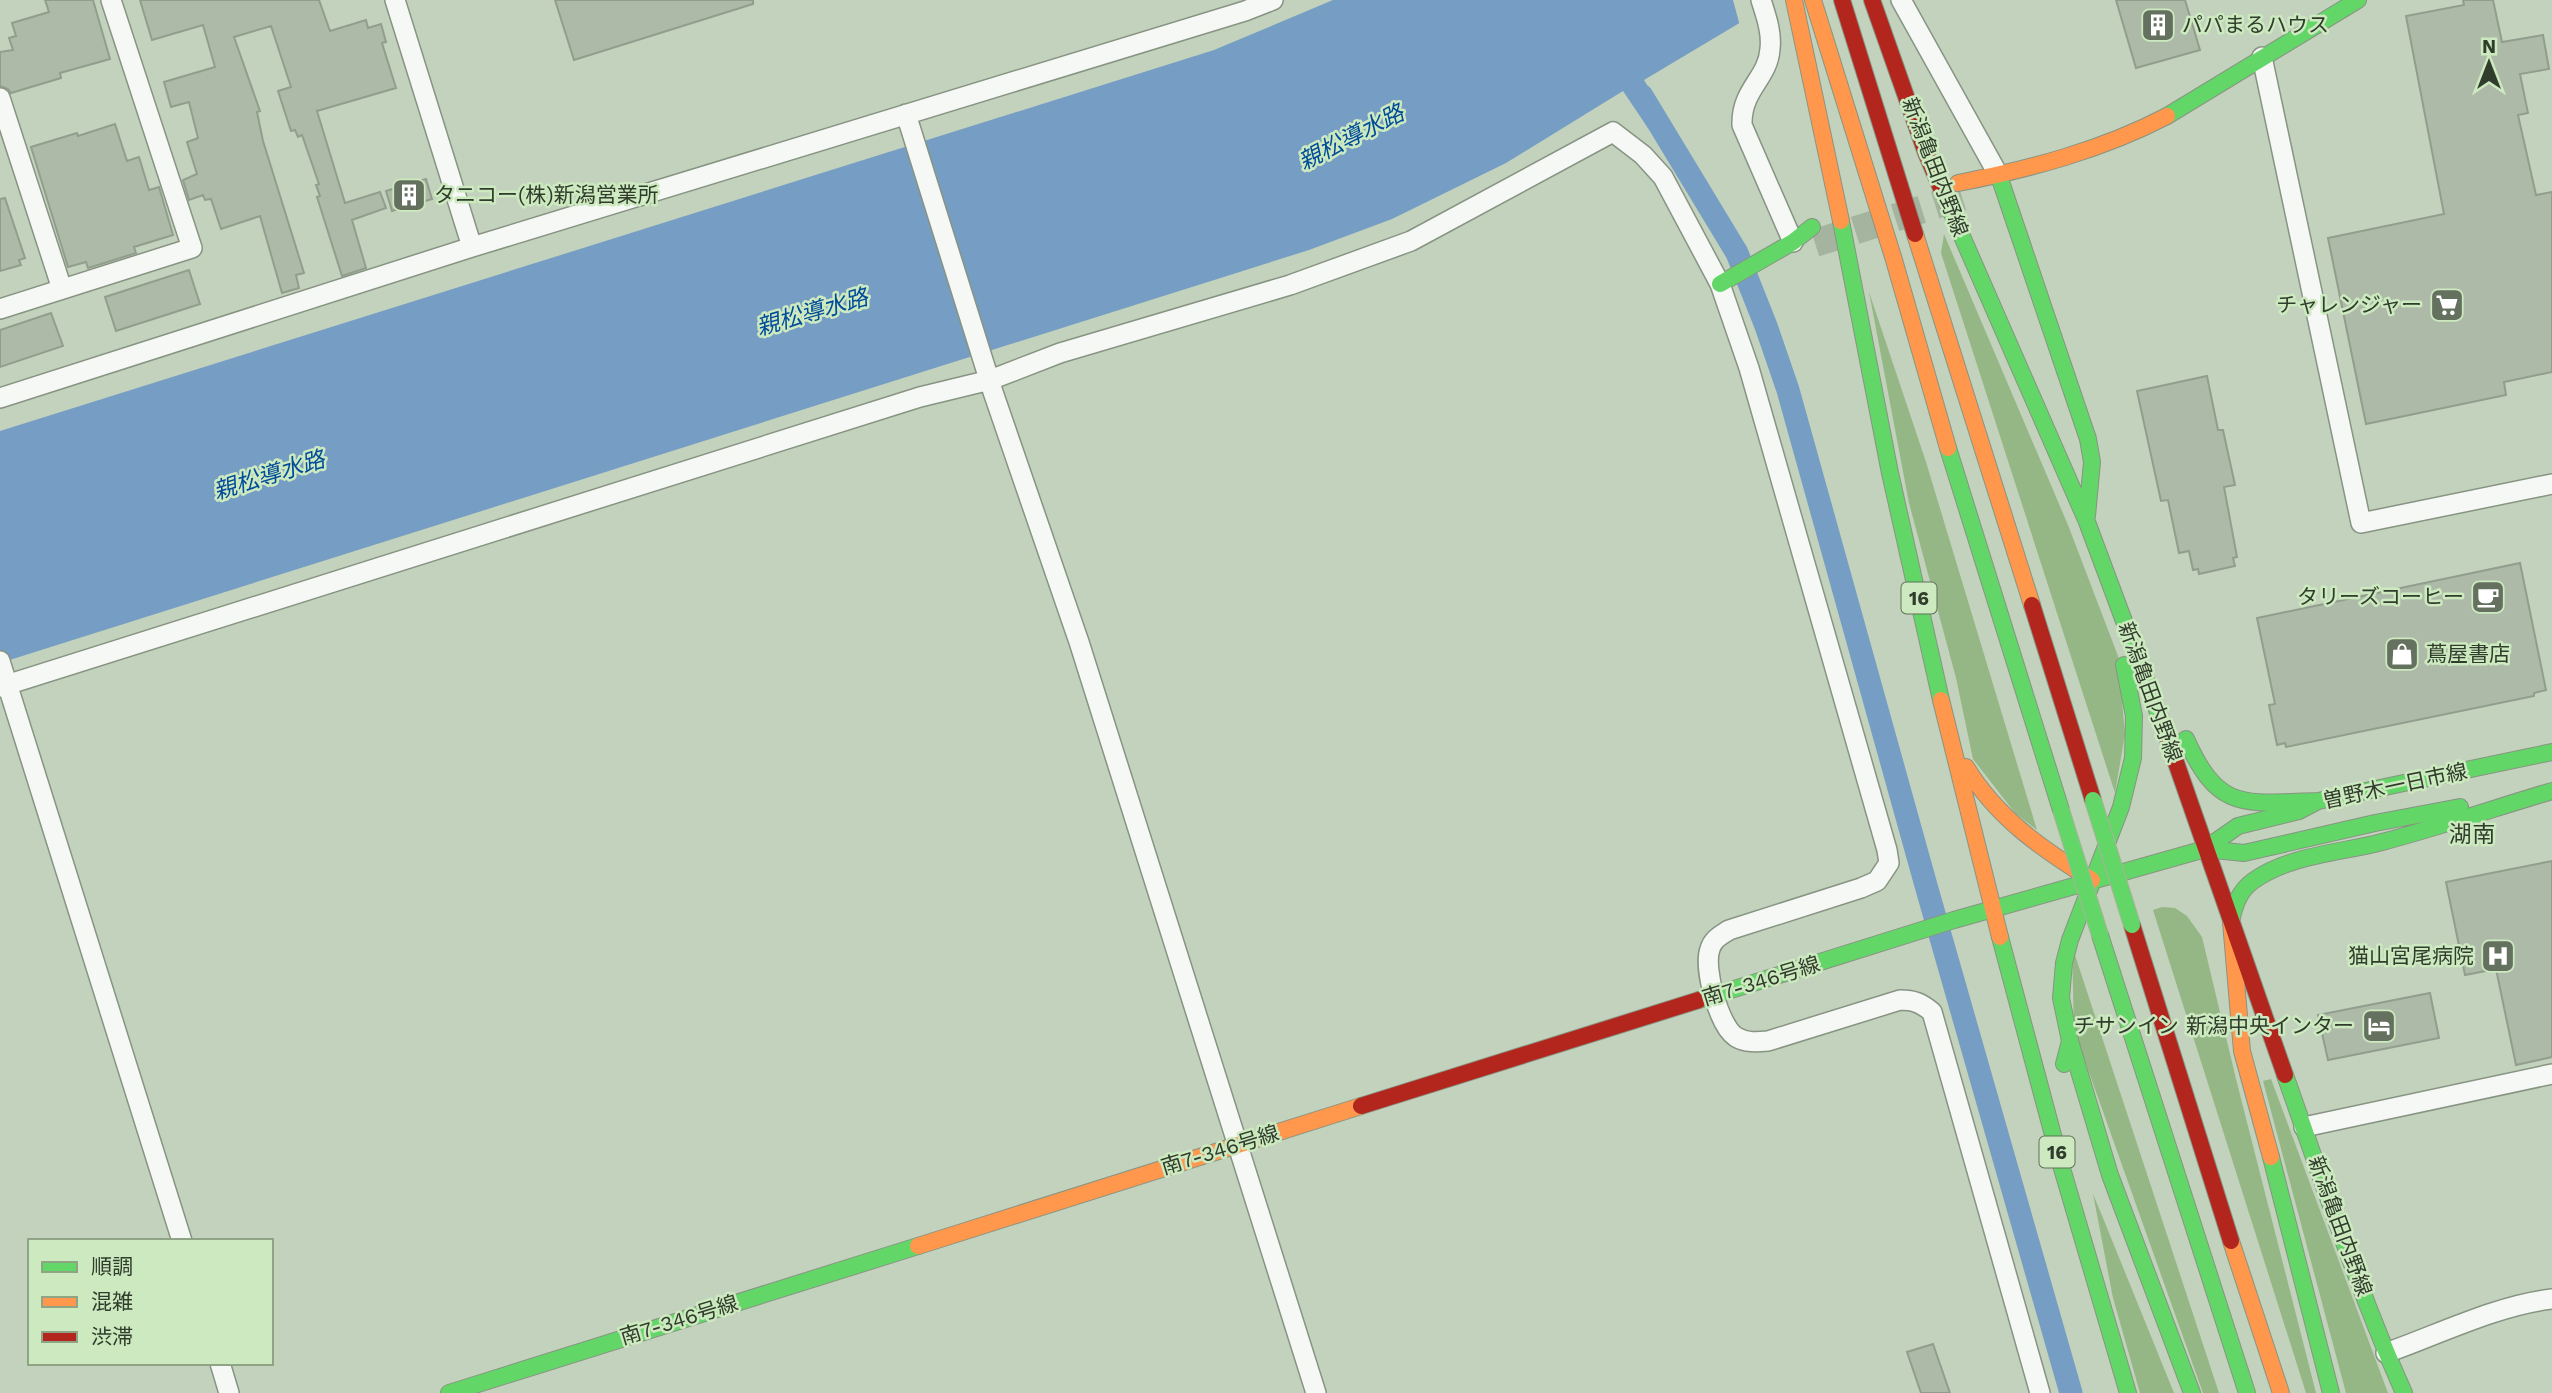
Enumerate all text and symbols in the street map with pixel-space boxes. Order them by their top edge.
building icon: パパまるハウス [2139,6,2177,44]
place label: パパまるハウス [2182,12,2329,37]
north arrow [2454,28,2524,98]
text: N [2482,35,2496,58]
street label: 新潟亀田内野線 [1897,94,1973,240]
water label: 親松導水路 [1294,98,1410,176]
building icon: タニコー(株)新潟営業所 [390,176,428,214]
place label: タニコー(株)新潟営業所 [434,182,659,207]
water label: 親松導水路 [753,283,873,341]
supermarket icon: チャレンジャー [2428,286,2466,324]
place label: チャレンジャー [2276,292,2422,317]
water label: 親松導水路 [210,445,330,505]
cafe icon: タリーズコーヒー [2469,578,2507,616]
road number: 16 [1902,582,1937,614]
place label: タリーズコーヒー [2297,584,2464,609]
street label: 新潟亀田内野線 [2114,618,2187,765]
shop icon: 蔦屋書店 [2383,635,2421,673]
place label: 蔦屋書店 [2426,641,2510,666]
street label: 曽野木一日市線 [2320,758,2469,813]
district label: 湖南 [2449,821,2495,848]
hospital icon: 猫山宮尾病院 [2479,937,2517,975]
place label: 猫山宮尾病院 [2348,943,2474,968]
street label: 南7-346号線 [1699,951,1823,1010]
hotel icon: チサンイン 新潟中央インター [2360,1007,2398,1045]
place label: チサンイン 新潟中央インター [2074,1013,2354,1038]
street label: 南7-346号線 [1158,1120,1282,1179]
road number: 16 [2039,1136,2074,1168]
street label: 新潟亀田内野線 [2304,1152,2377,1299]
legend [28,1239,273,1365]
text: 順調 [91,1254,133,1279]
text: 混雑 [91,1289,133,1314]
street label: 南7-346号線 [617,1290,741,1349]
text: 渋滞 [91,1324,133,1349]

